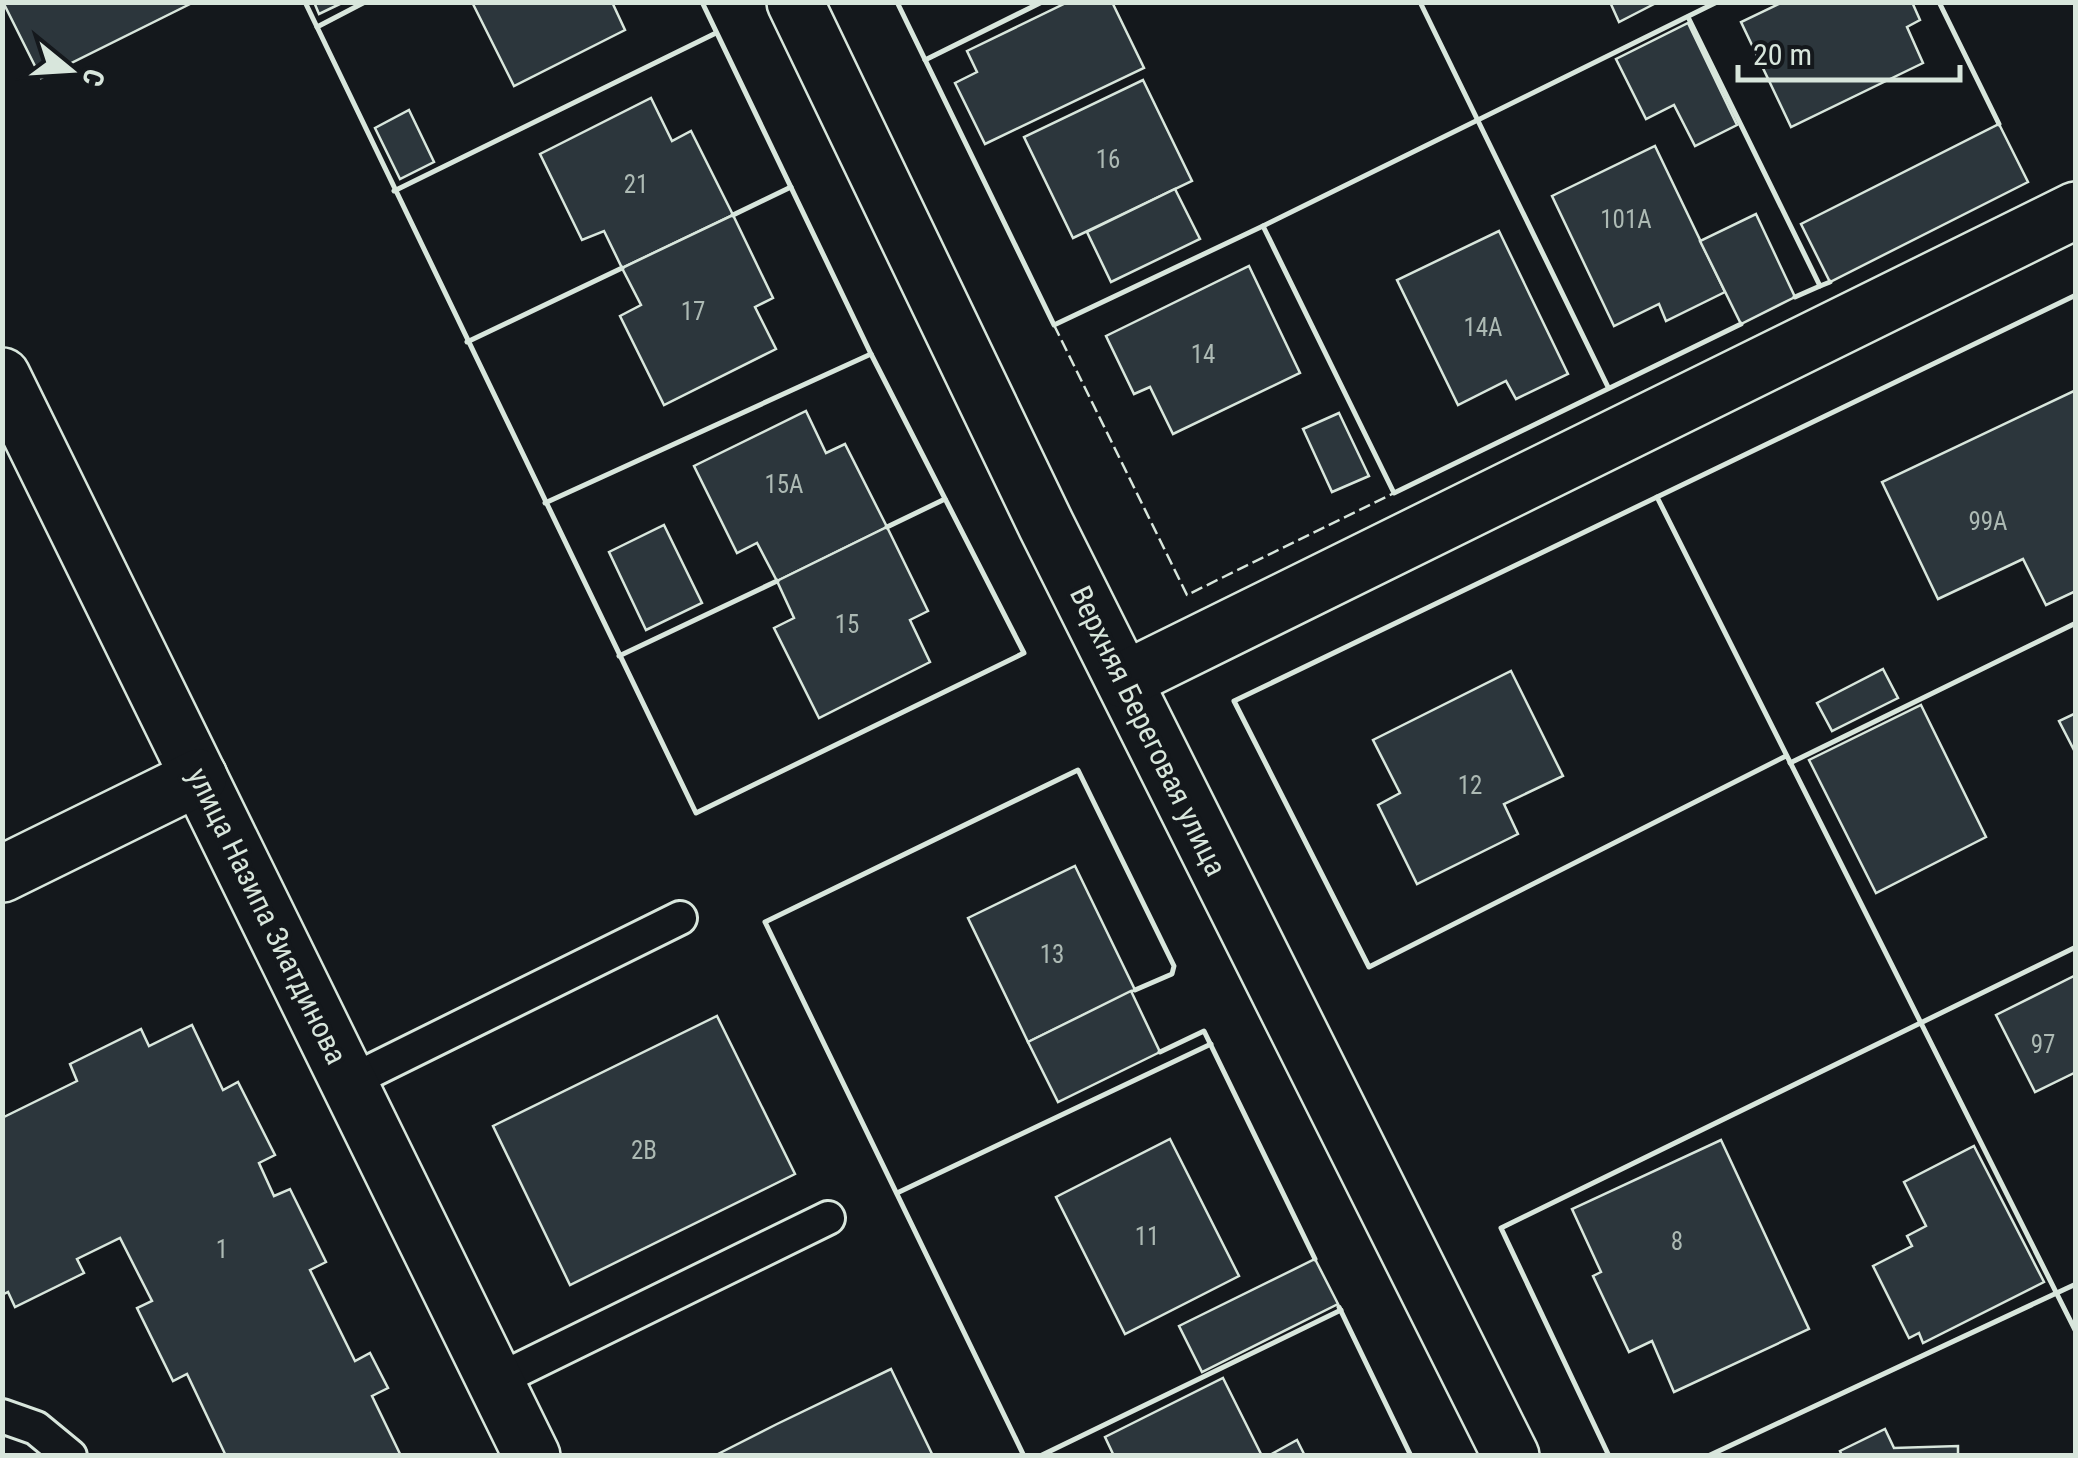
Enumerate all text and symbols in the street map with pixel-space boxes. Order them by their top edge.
north arrow [20,20,120,120]
scale bar [1738,20,1960,82]
text: 20 m [1753,37,1812,72]
text: С [75,65,111,90]
house number: 16 [1096,145,1120,174]
house number: 21 [624,170,648,199]
house number: 101А [1600,205,1652,234]
house number: 17 [681,297,705,326]
house number: 14А [1463,313,1503,342]
house number: 14 [1191,340,1215,369]
house number: 15А [764,470,804,499]
house number: 99А [1968,507,2008,536]
street label: Верхняя Береговая улица [1063,580,1234,881]
house number: 15 [835,610,859,639]
street label: улица Назипа Зиатдинова [180,762,354,1070]
house number: 12 [1458,771,1482,800]
house number: 13 [1040,940,1064,969]
house number: 97 [2031,1030,2055,1059]
house number: 2В [631,1136,657,1165]
house number: 11 [1135,1222,1159,1251]
house number: 8 [1671,1227,1683,1256]
house number: 1 [216,1235,228,1264]

